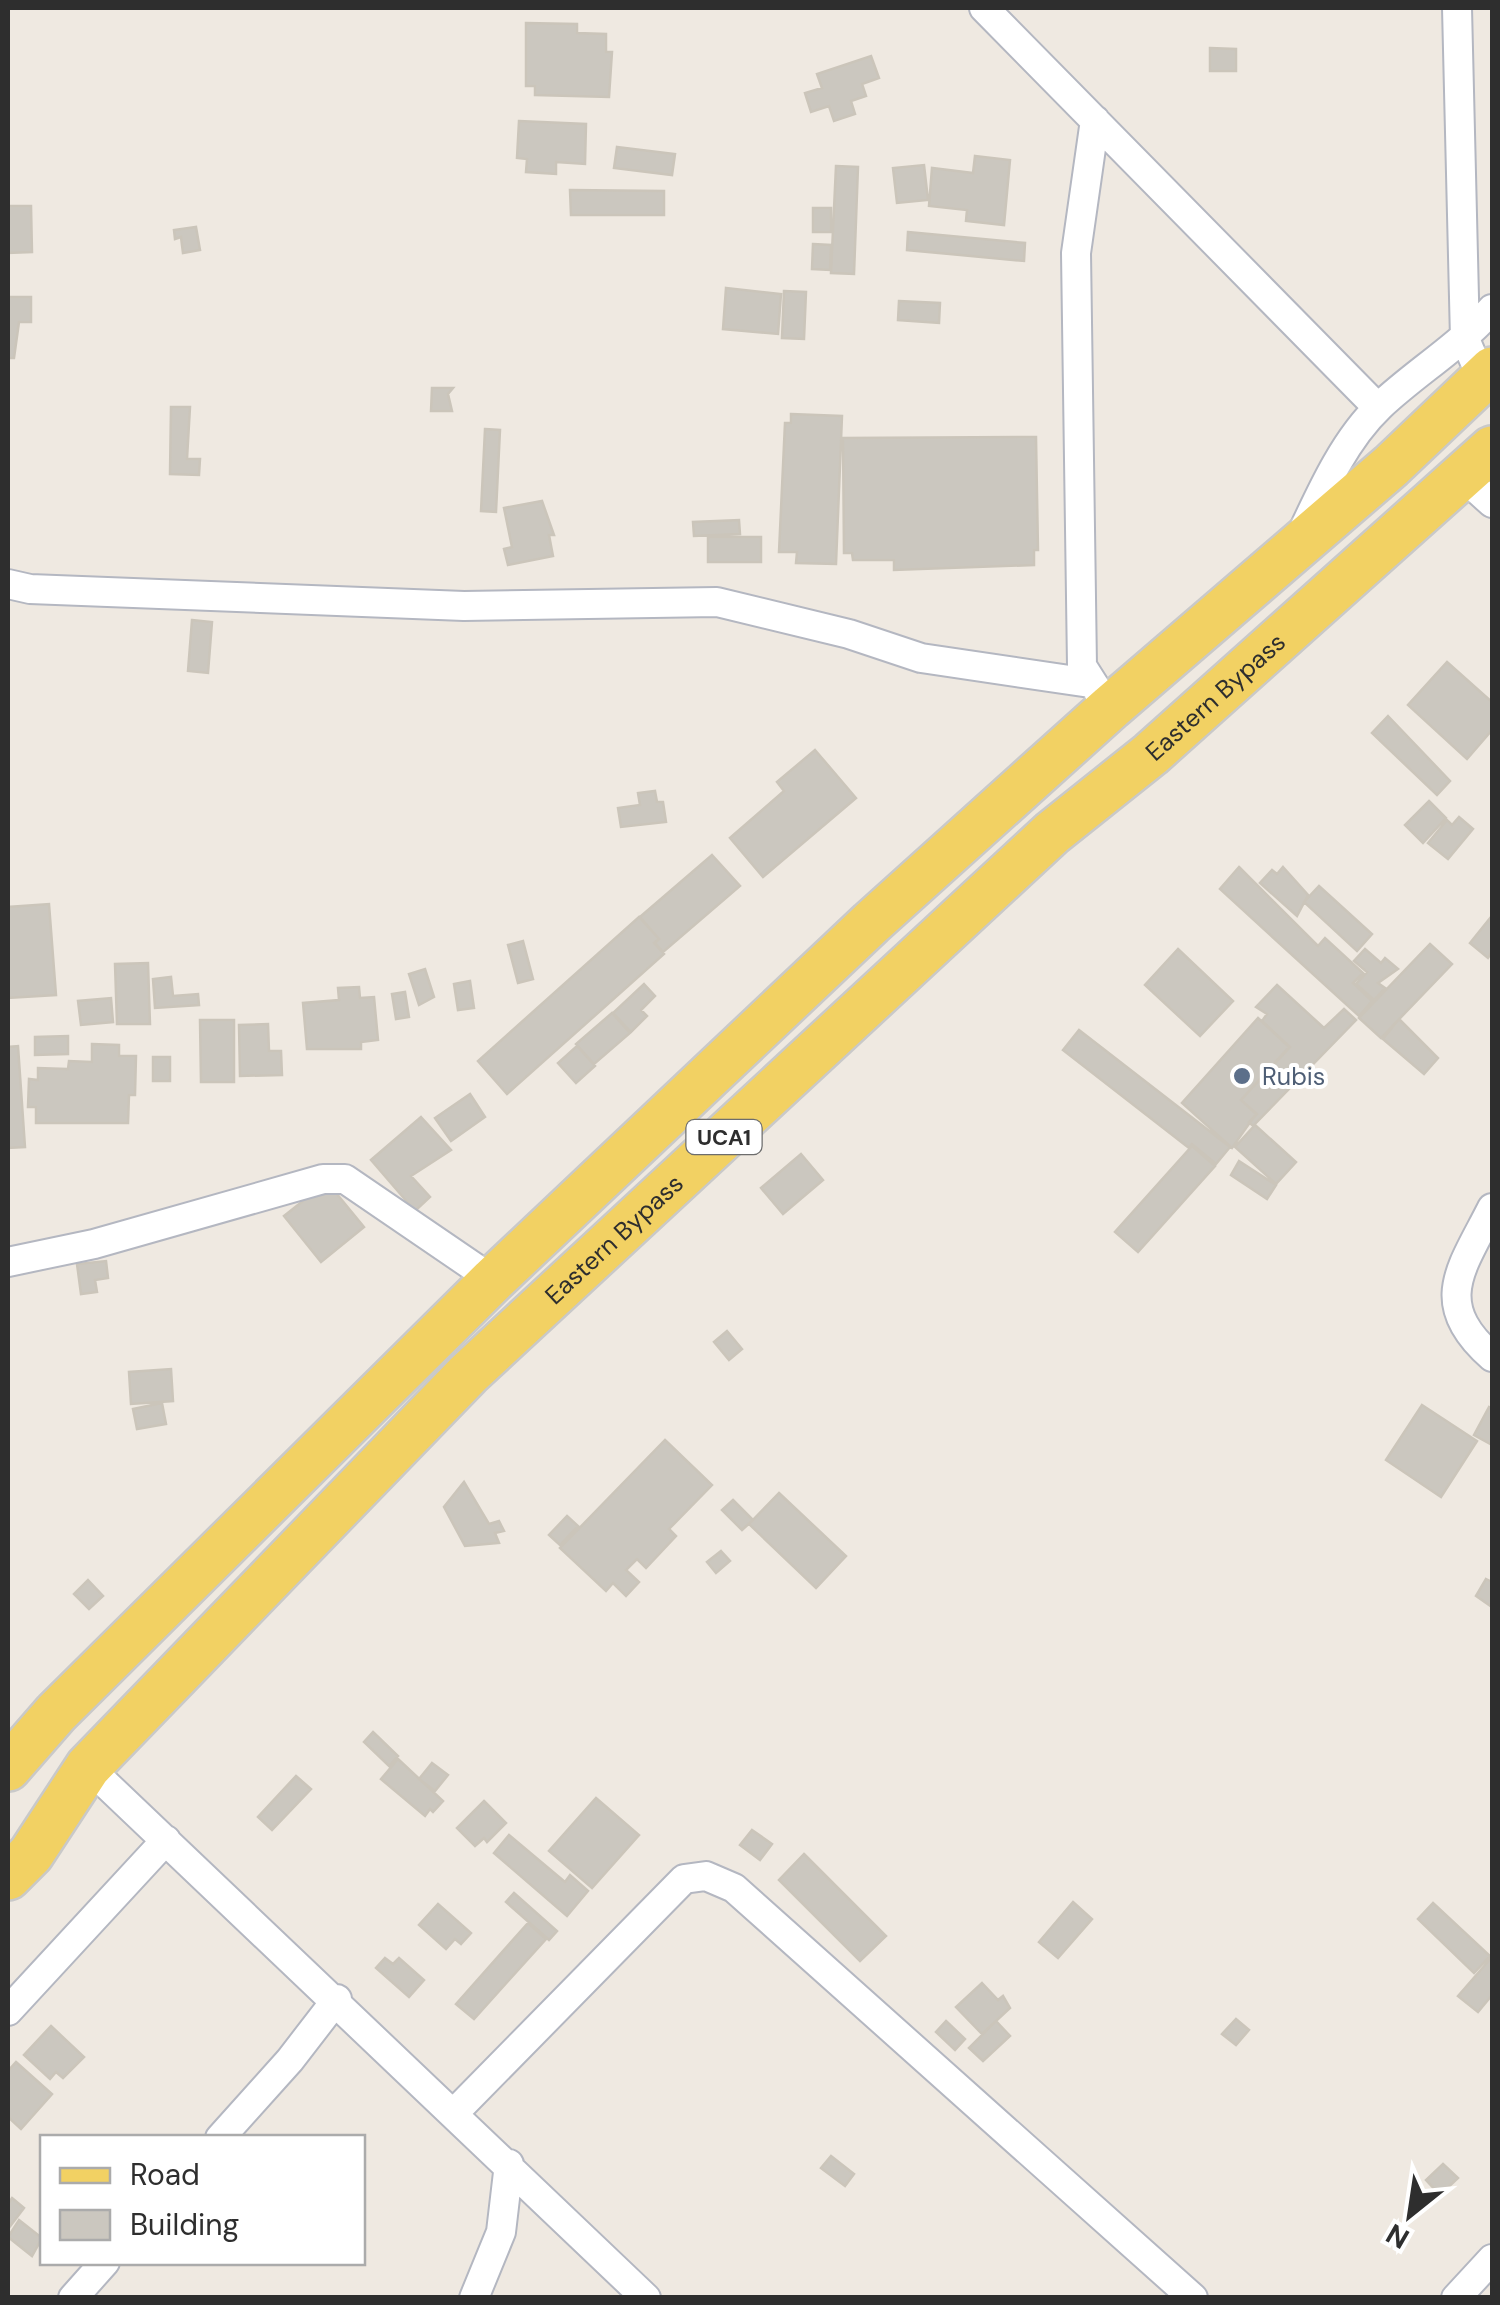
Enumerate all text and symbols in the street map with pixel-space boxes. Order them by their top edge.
street label: Eastern Bypass [1138,626,1292,768]
place label: Rubis [1262,1060,1325,1093]
marker: Rubis [1231,1065,1253,1087]
road number: UCA1 [686,1120,762,1154]
street label: Eastern Bypass [538,1167,690,1312]
legend [40,2135,365,2265]
text: Road [130,2155,200,2194]
north arrow [1360,2165,1460,2265]
text: Building [130,2205,239,2244]
text: N [1380,2215,1416,2257]

